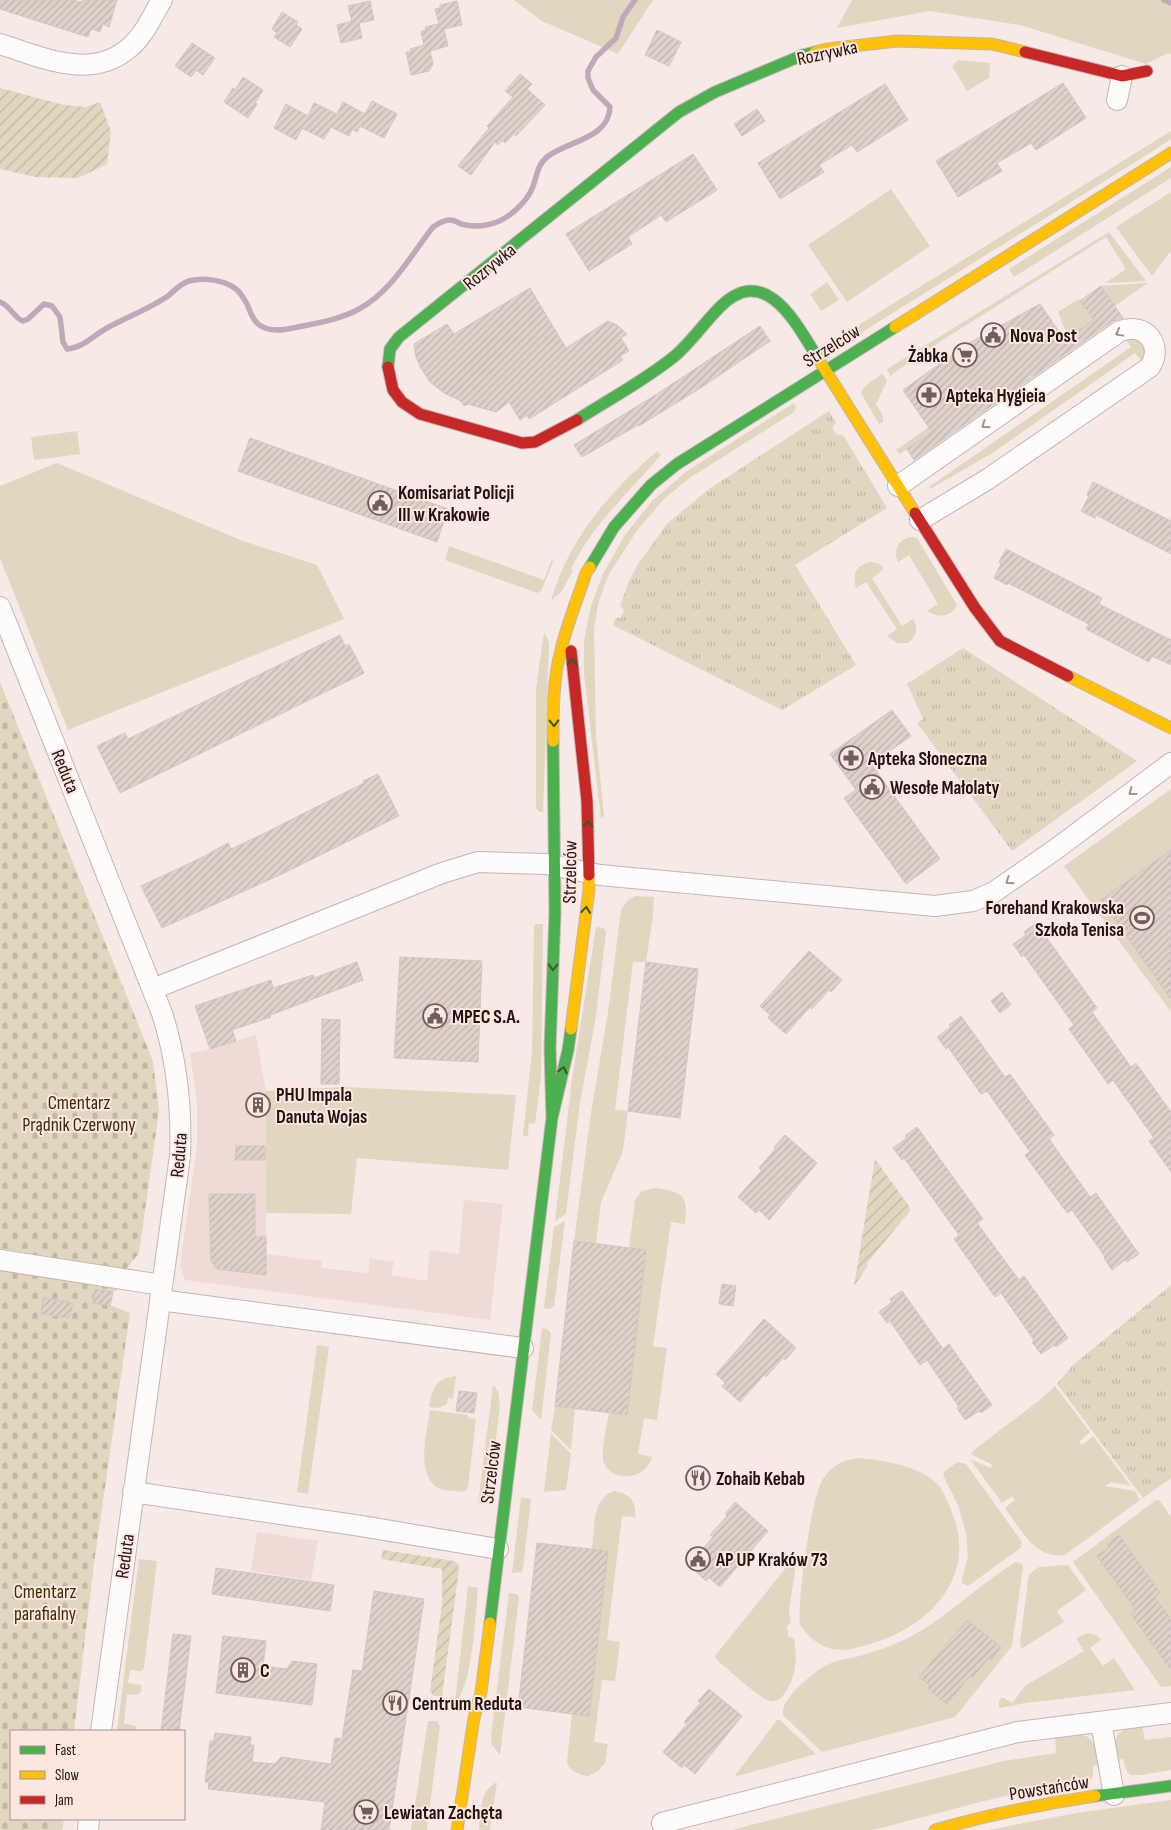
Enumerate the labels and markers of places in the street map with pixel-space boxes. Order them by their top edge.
public building icon: Nova Post [980,322,1006,348]
place label: Nova Post [1010,325,1077,348]
supermarket icon: Żabka [952,342,978,368]
place label: Żabka [908,345,948,368]
pharmacy icon: Apteka Hygieia [916,382,942,408]
place label: Apteka Hygieia [945,385,1046,408]
place label: Komisariat Policji III w Krakowie [398,482,514,527]
public building icon: Komisariat Policji III w Krakowie [367,490,393,516]
pharmacy icon: Apteka Słoneczna [838,745,864,771]
place label: Apteka Słoneczna [867,748,987,771]
public building icon: Wesołe Małolaty [859,774,885,800]
place label: Wesołe Małolaty [890,777,1000,800]
place label: Forehand Krakowska Szkoła Tenisa [985,897,1124,942]
sports icon: Forehand Krakowska Szkoła Tenisa [1129,905,1155,931]
public building icon: MPEC S.A. [422,1003,448,1029]
place label: MPEC S.A. [452,1006,520,1029]
place label: PHU Impala Danuta Wojas [276,1084,367,1129]
building icon: PHU Impala Danuta Wojas [245,1092,271,1118]
restaurant icon: Zohaib Kebab [685,1465,711,1491]
place label: Zohaib Kebab [716,1468,805,1491]
public building icon: AP UP Kraków 73 [685,1546,711,1572]
place label: AP UP Kraków 73 [715,1549,828,1572]
building icon: C [230,1657,256,1683]
place label: C [260,1660,270,1683]
restaurant icon: Centrum Reduta [382,1690,408,1716]
place label: Centrum Reduta [412,1693,522,1716]
supermarket icon: Lewiatan Zachęta [353,1799,379,1825]
place label: Lewiatan Zachęta [384,1802,503,1825]

